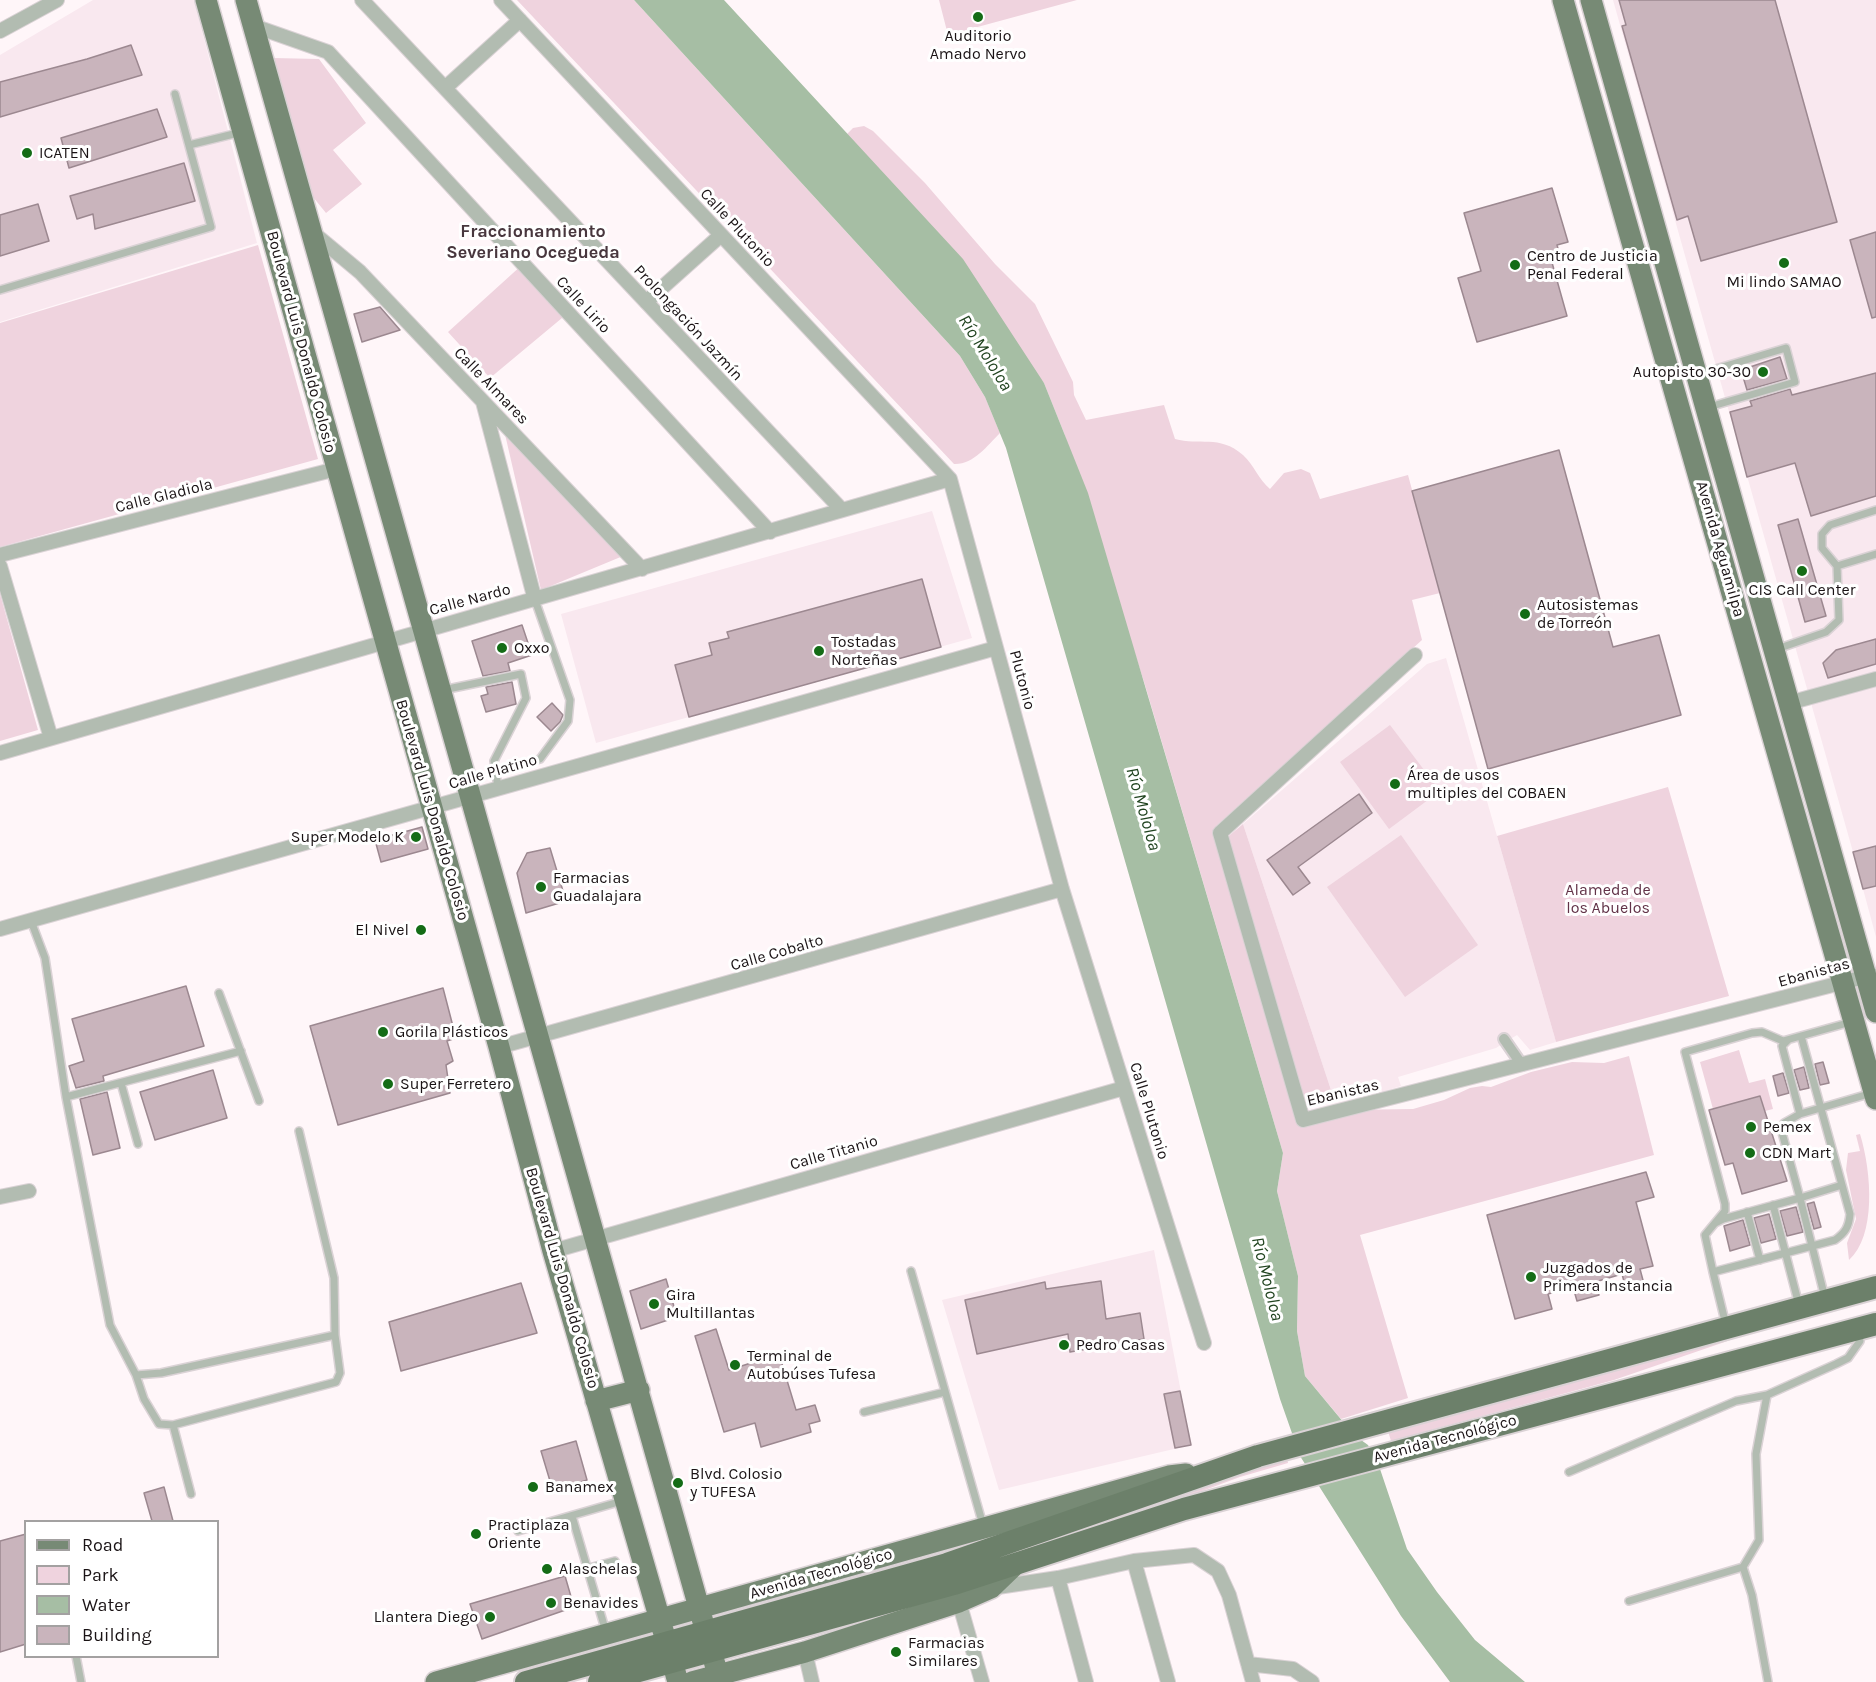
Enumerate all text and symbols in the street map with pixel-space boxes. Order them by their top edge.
marker: Auditorio Amado Nervo [971,10,985,24]
place label: Auditorio Amado Nervo [930,26,1026,64]
place label: ICATEN [39,143,90,163]
marker: ICATEN [20,146,34,160]
street label: Calle Plutonio [696,185,778,271]
district label: Fraccionamiento Severiano Ocegueda [446,221,620,264]
street label: Boulevard Luis Donaldo Colosio [262,229,340,455]
place label: Centro de Justicia Penal Federal [1527,246,1658,284]
marker: Mi lindo SAMAO [1777,256,1791,270]
marker: Centro de Justicia Penal Federal [1508,258,1522,272]
street label: Prolongación Jazmín [629,261,747,385]
street label: Calle Lirio [552,272,614,338]
place label: Mi lindo SAMAO [1727,272,1841,292]
water label: Río Mololoa [953,311,1017,395]
street label: Calle Almares [450,344,532,428]
place label: Autopisto 30-30 [1633,362,1751,382]
marker: Autopisto 30-30 [1756,365,1770,379]
street label: Calle Gladiola [113,475,215,517]
street label: Avenida Aguamilpa [1691,479,1749,619]
marker: CIS Call Center [1795,564,1809,578]
street label: Calle Nardo [427,580,513,620]
place label: CIS Call Center [1749,580,1855,600]
place label: Autosistemas de Torreón [1537,595,1639,633]
marker: Autosistemas de Torreón [1518,607,1532,621]
place label: Tostadas Norteñas [831,632,898,670]
place label: Oxxo [514,638,549,658]
marker: Oxxo [495,641,509,655]
marker: Tostadas Norteñas [812,644,826,658]
street label: Plutonio [1005,648,1039,712]
street label: Boulevard Luis Donaldo Colosio [391,697,473,923]
street label: Calle Platino [447,750,539,794]
water label: Río Mololoa [1121,765,1165,853]
place label: Área de usos multiples del COBAEN [1407,765,1566,803]
marker: Área de usos multiples del COBAEN [1388,777,1402,791]
place label: Super Modelo K [291,827,404,847]
marker: Super Modelo K [409,830,423,844]
place label: Farmacias Guadalajara [553,868,642,906]
marker: Farmacias Guadalajara [534,880,548,894]
park label: Alameda de los Abuelos [1565,880,1651,918]
place label: El Nivel [355,920,409,940]
marker: El Nivel [414,923,428,937]
street label: Calle Cobalto [728,931,826,975]
street label: Ebanistas [1776,954,1852,992]
place label: Gorila Plásticos [395,1022,508,1042]
marker: Gorila Plásticos [376,1025,390,1039]
street label: Calle Plutonio [1125,1060,1173,1162]
place label: Super Ferretero [400,1074,511,1094]
street label: Ebanistas [1305,1075,1381,1111]
marker: Super Ferretero [381,1077,395,1091]
place label: Pemex [1763,1117,1811,1137]
marker: Pemex [1744,1120,1758,1134]
street label: Calle Titanio [788,1131,880,1175]
place label: CDN Mart [1762,1143,1831,1163]
marker: CDN Mart [1743,1146,1757,1160]
street label: Boulevard Luis Donaldo Colosio [521,1165,603,1391]
water label: Río Mololoa [1246,1235,1288,1323]
place label: Juzgados de Primera Instancia [1543,1258,1673,1296]
marker: Juzgados de Primera Instancia [1524,1270,1538,1284]
place label: Gira Multillantas [666,1285,755,1323]
marker: Gira Multillantas [647,1297,661,1311]
place label: Pedro Casas [1076,1335,1165,1355]
marker: Pedro Casas [1057,1338,1071,1352]
place label: Terminal de Autobúses Tufesa [747,1346,876,1384]
marker: Terminal de Autobúses Tufesa [728,1358,742,1372]
street label: Avenida Tecnológico [1371,1411,1519,1467]
place label: Blvd. Colosio y TUFESA [690,1464,782,1502]
marker: Blvd. Colosio y TUFESA [671,1476,685,1490]
place label: Banamex [545,1477,614,1497]
marker: Banamex [526,1480,540,1494]
place label: Practiplaza Oriente [488,1515,570,1553]
legend [24,1520,219,1658]
marker: Practiplaza Oriente [469,1527,483,1541]
text: Road [82,1534,123,1556]
street label: Avenida Tecnológico [748,1544,894,1604]
place label: Alaschelas [559,1559,638,1579]
marker: Alaschelas [540,1562,554,1576]
text: Park [82,1564,119,1586]
place label: Benavides [563,1593,639,1613]
text: Water [82,1594,130,1616]
marker: Benavides [544,1596,558,1610]
place label: Llantera Diego [374,1607,478,1627]
marker: Llantera Diego [483,1610,497,1624]
text: Building [82,1624,152,1646]
place label: Farmacias Similares [908,1633,985,1671]
marker: Farmacias Similares [889,1645,903,1659]

